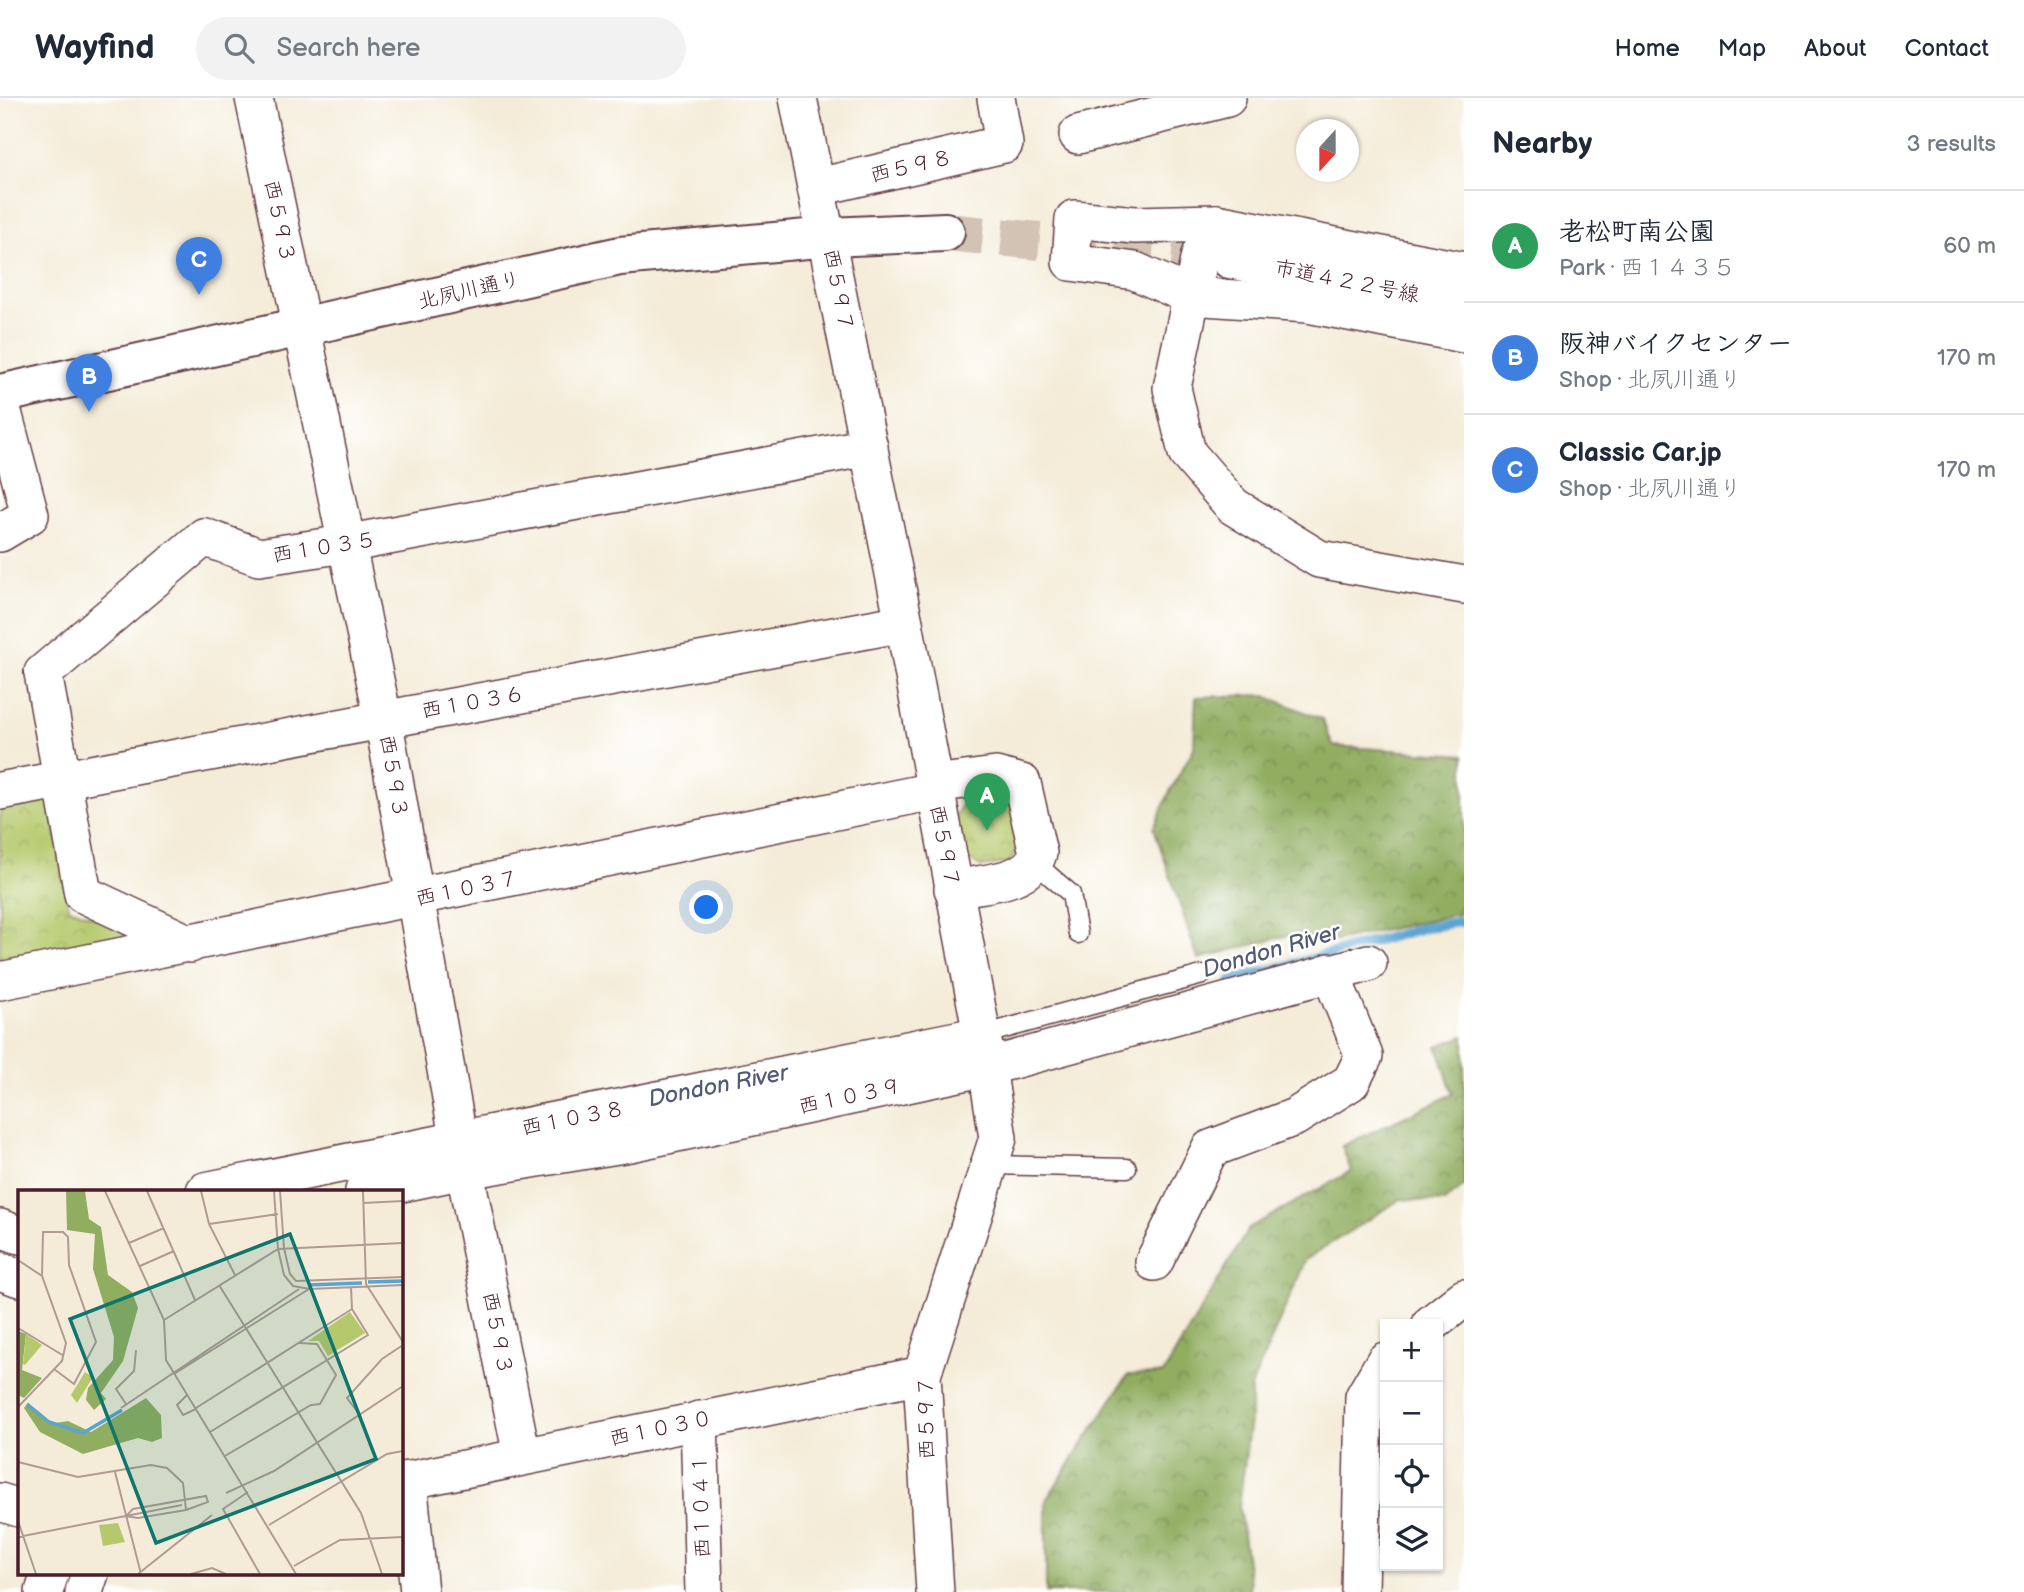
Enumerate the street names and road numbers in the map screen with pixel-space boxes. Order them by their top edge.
street label: 西５９８ [867,145,955,188]
street label: 西５９３ [259,177,300,265]
street label: 西５９７ [818,246,859,334]
street label: 市道４２２号線 [1272,255,1421,308]
street label: 北夙川通り [415,266,523,314]
street label: 西１０３５ [270,527,378,568]
street label: 西１０３６ [419,681,527,724]
street label: 西５９３ [374,733,413,820]
street label: 西５９７ [924,802,965,890]
street label: 西１０３７ [413,865,521,912]
street label: 西１０３９ [796,1073,904,1120]
street label: 西１０３８ [519,1096,627,1141]
street label: 西５９３ [477,1289,518,1377]
street label: 西５９７ [913,1376,940,1460]
street label: 西１０３０ [607,1405,715,1452]
street label: 西１０４１ [687,1453,716,1559]

